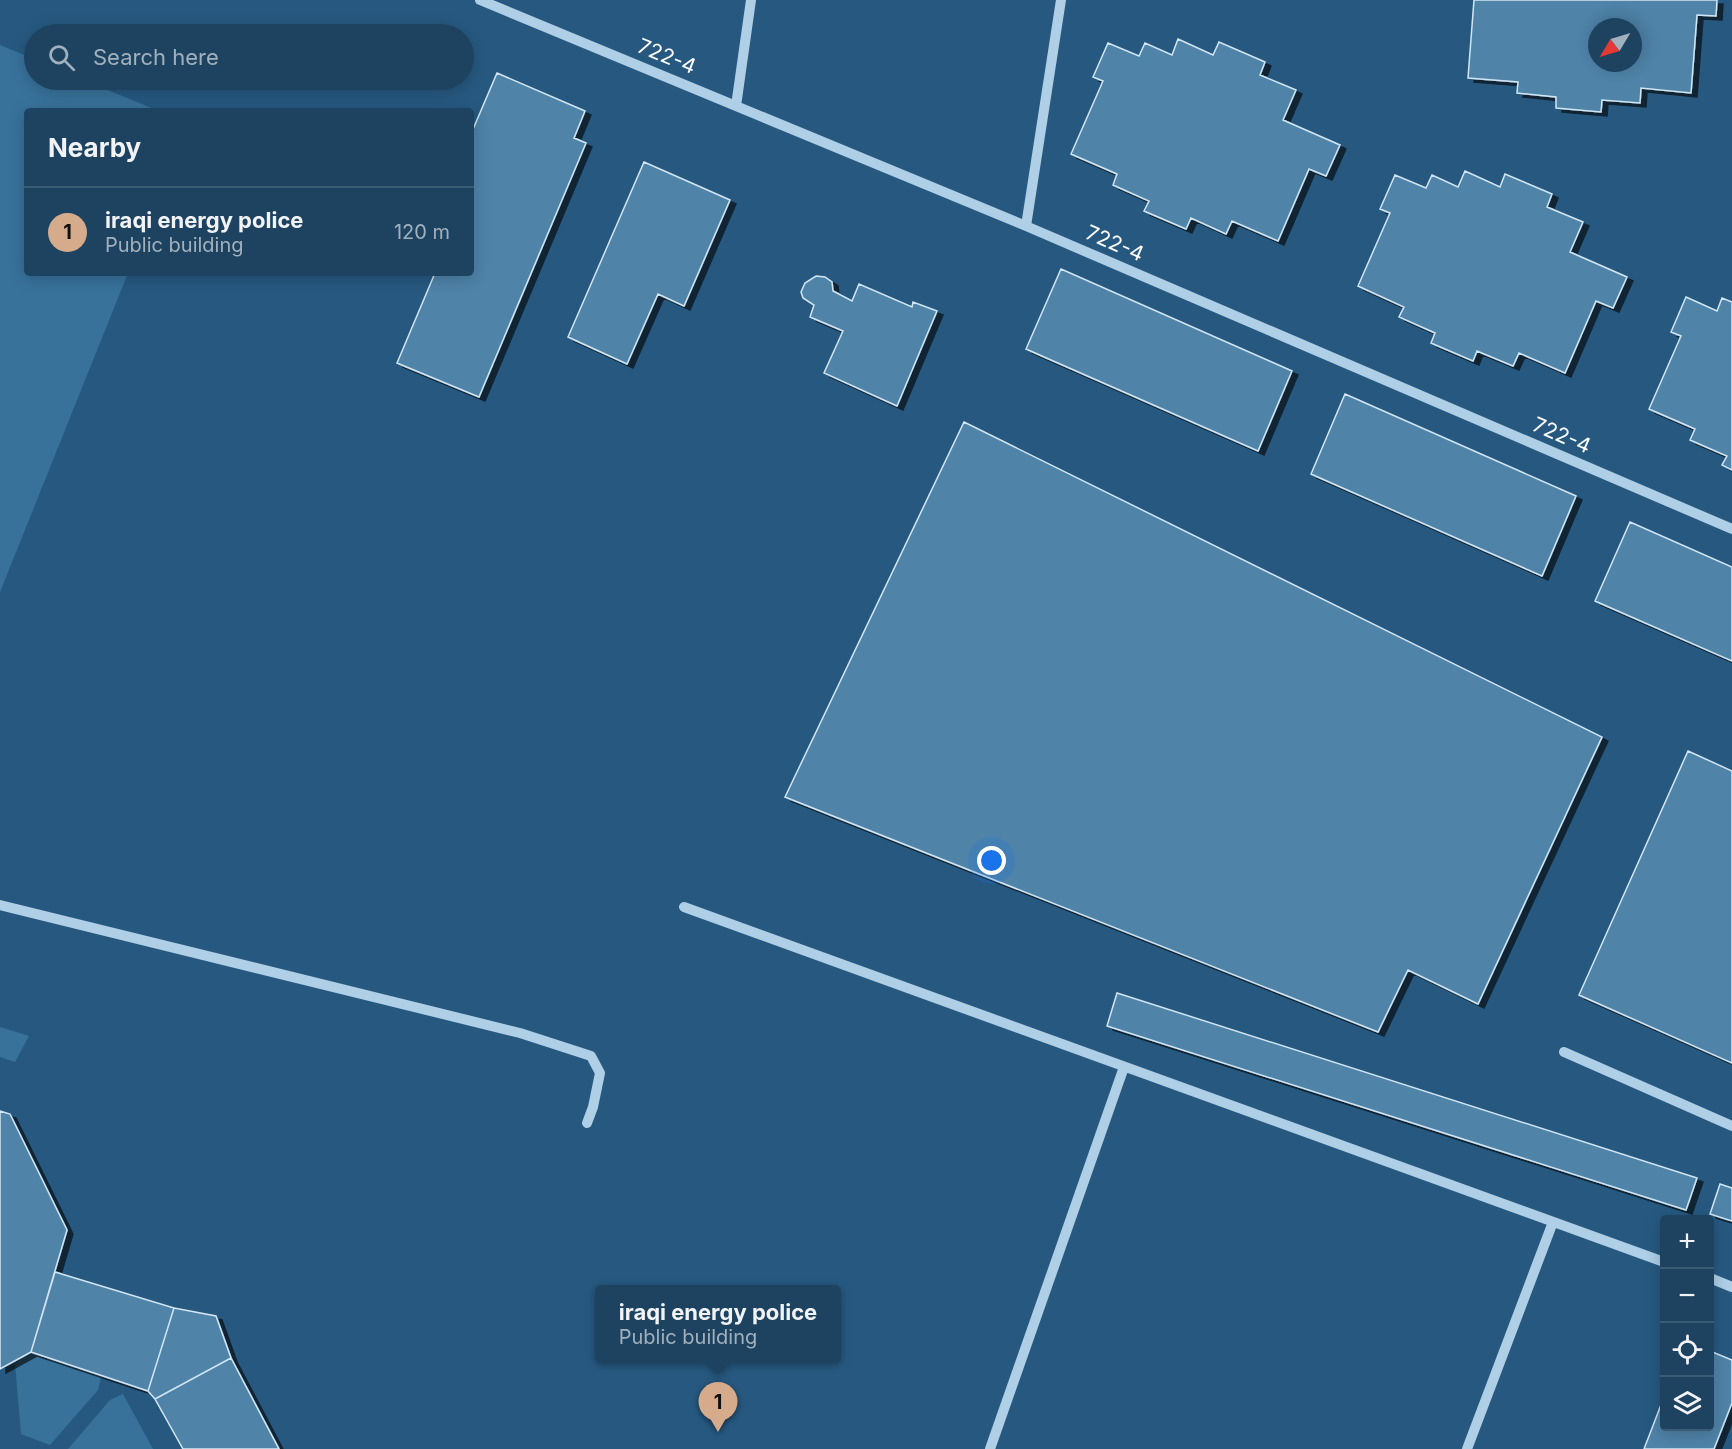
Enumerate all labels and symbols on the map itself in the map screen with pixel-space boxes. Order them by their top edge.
north arrow [1588,18,1642,72]
street label: 722-4 [634,33,700,79]
street label: 722-4 [1082,220,1148,266]
street label: 722-4 [1529,412,1595,458]
your location [977,846,1006,875]
pin: 1 [698,1382,738,1432]

